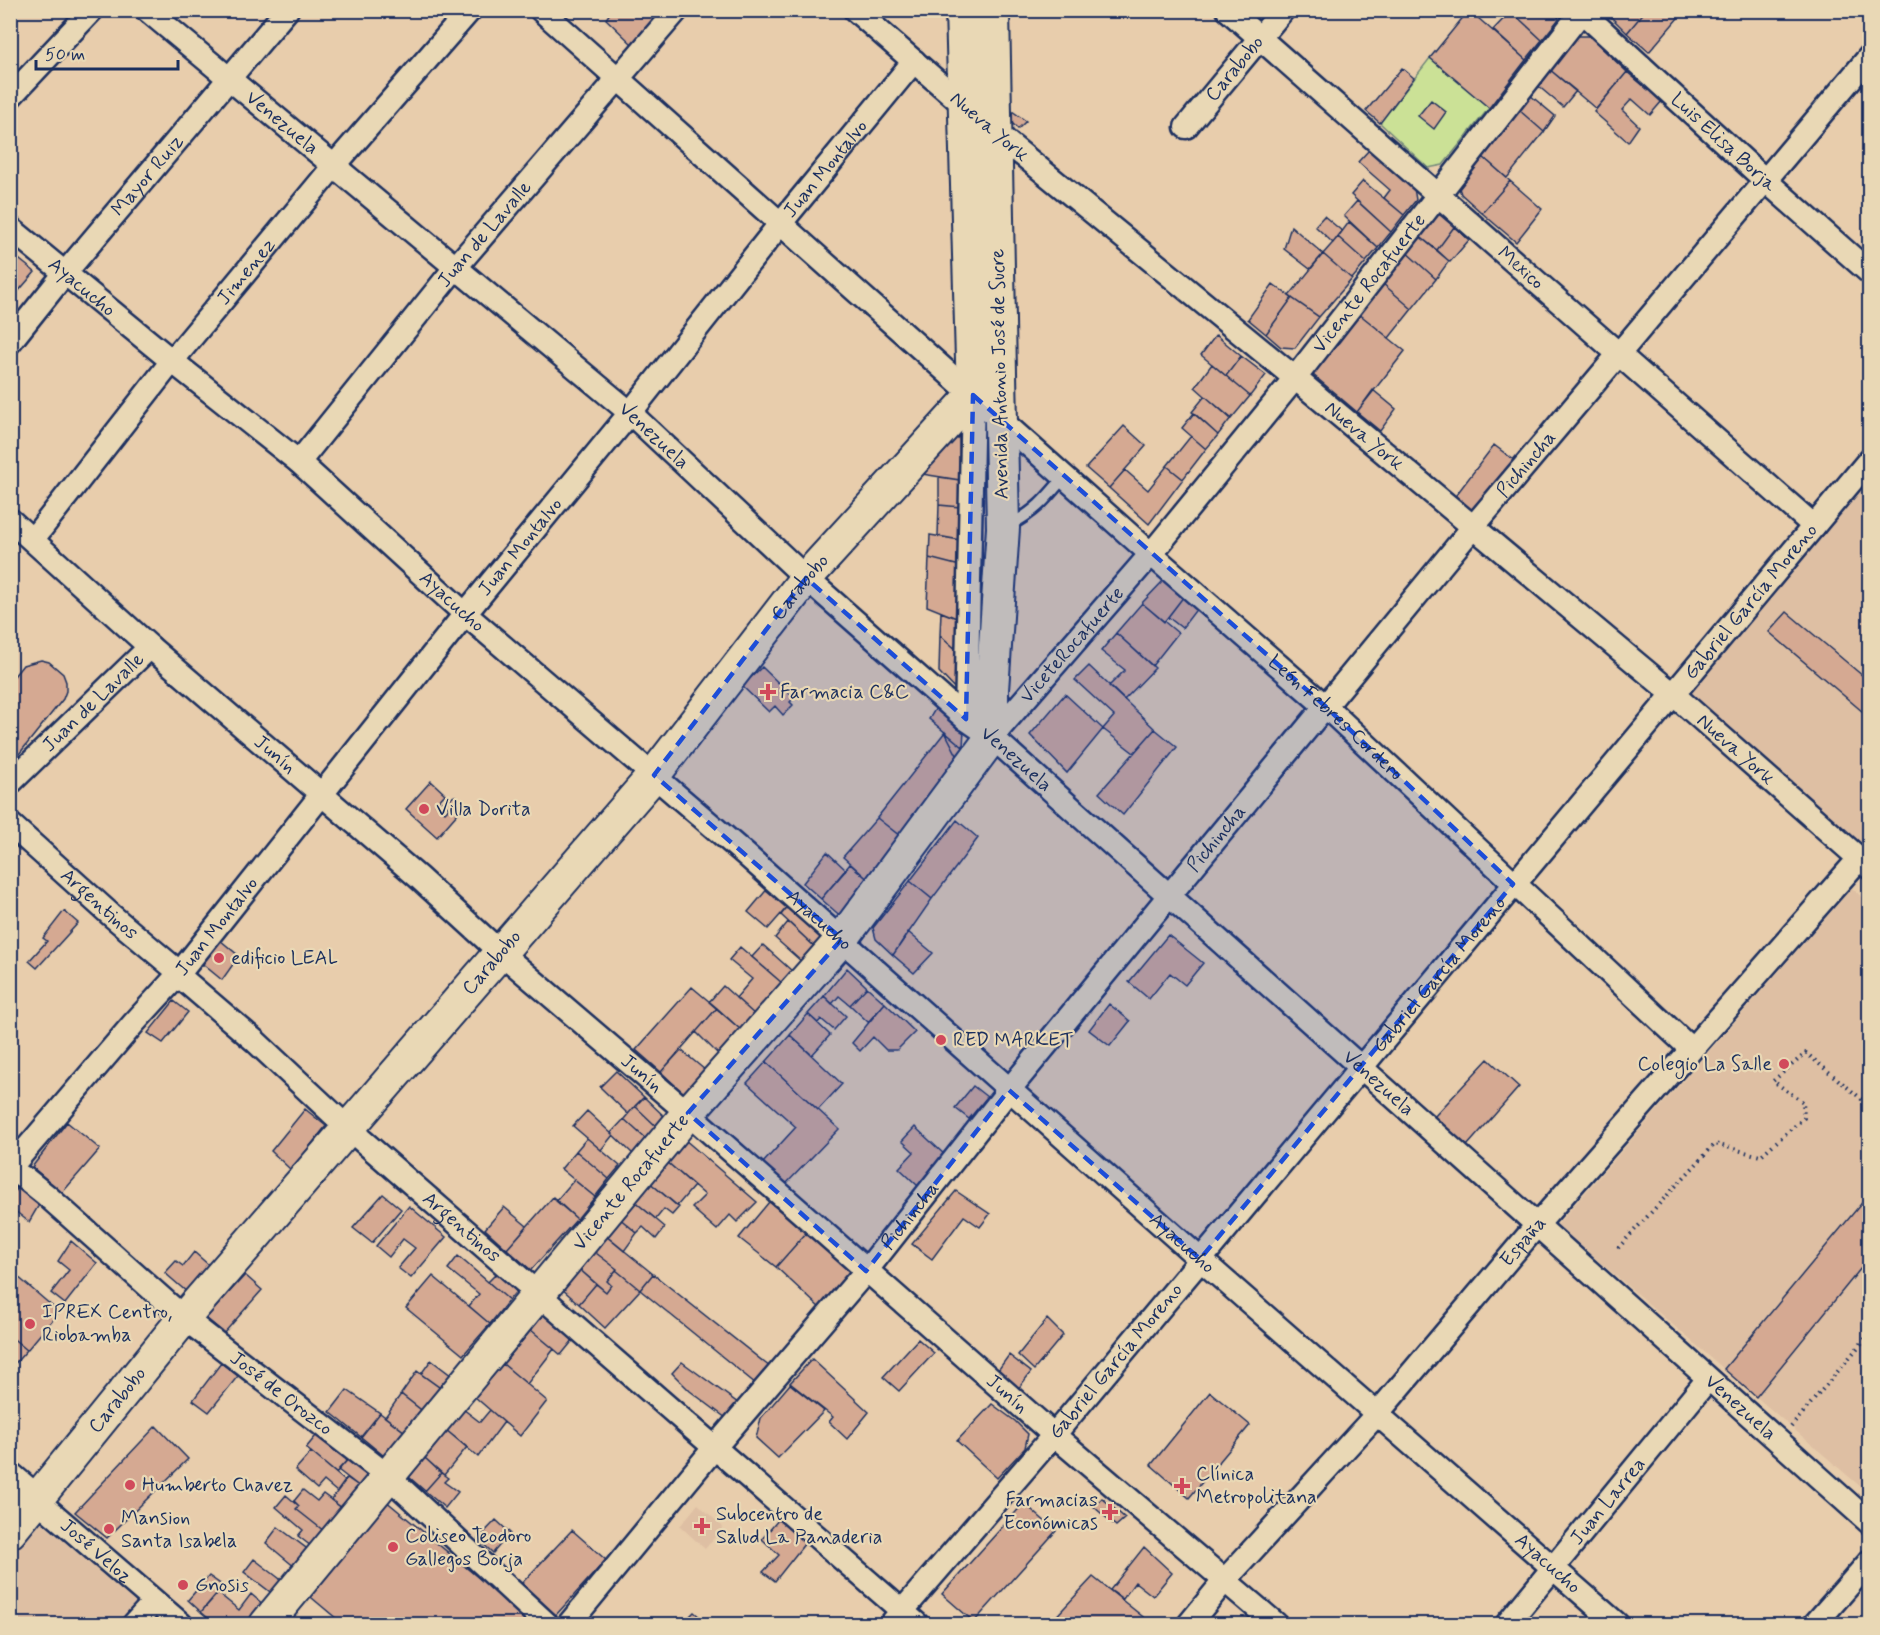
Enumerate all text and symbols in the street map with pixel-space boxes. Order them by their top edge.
street label: Carabobo [1199,30,1270,107]
scale bar [36,33,178,71]
text: 50 m [45,43,85,67]
street label: Venezuela [240,84,324,161]
street label: Nueva York [944,85,1035,168]
street label: Luis Elisa Borja [1665,86,1783,198]
street label: Juan Montalvo [777,114,874,224]
street label: Mayor Ruiz [105,128,190,222]
street label: Juan de Lavalle [431,175,538,293]
street label: Vicente Rocafuerte [1306,208,1432,359]
street label: Jimenez [210,232,282,311]
street label: Mexico [1491,240,1550,296]
street label: Avenida Antonio José de Sucre [984,248,1016,500]
street label: Ayacucho [42,251,121,323]
street label: Venezuela [613,395,695,475]
street label: Nueva York [1319,395,1410,477]
street label: Pichincha [1490,425,1562,503]
street label: Juan Montalvo [472,492,569,602]
street label: Gabriel García Moreno [1678,518,1824,685]
street label: Carabobo [765,548,835,626]
street label: Ayacucho [413,565,491,639]
street label: ViceteRocafuerte [1014,581,1130,709]
street label: Juan de Lavalle [36,646,150,758]
street label: León Febres Cordero [1262,649,1409,786]
place label: Farmacia C&C [780,679,909,706]
marker: Farmacia C&C [761,685,775,699]
street label: Nueva York [1691,707,1781,791]
street label: Venezuela [975,720,1058,798]
street label: Junín [248,729,302,780]
place label: Villa Dorita [436,796,531,823]
street label: Pichincha [1180,799,1252,878]
marker: Villa Dorita [417,802,431,816]
street label: Argentinos [54,862,144,946]
street label: Juan Montalvo [169,871,265,982]
street label: Ayacucho [780,883,858,957]
street label: Gabriel García Moreno [1366,891,1512,1058]
street label: Carabobo [456,924,528,1001]
place label: edificio LEAL [231,945,338,972]
marker: edificio LEAL [212,951,226,965]
place label: RED MARKET [953,1027,1074,1054]
marker: RED MARKET [934,1033,948,1047]
street label: Venezuela [1337,1044,1420,1122]
street label: Junín [615,1048,669,1099]
place label: Colegio La Salle [1637,1051,1772,1079]
marker: Colegio La Salle [1777,1057,1791,1071]
street label: Vicente Rocafuerte [566,1108,696,1257]
street label: Pichincha [874,1176,945,1255]
street label: Argentinos [417,1186,507,1269]
street label: Ayacucho [1143,1206,1221,1280]
street label: España [1494,1210,1552,1273]
street label: Gabriel García Moreno [1043,1277,1189,1445]
place label: IPREX Centro, Riobamba [42,1299,172,1349]
marker: IPREX Centro, Riobamba [23,1317,37,1331]
street label: José de Orozco [224,1345,338,1442]
street label: Carabobo [82,1361,152,1439]
street label: Junín [980,1368,1034,1420]
street label: Venezuela [1699,1368,1782,1446]
street label: Juan Larrea [1564,1452,1652,1551]
place label: Clínica Metropolitana [1196,1461,1317,1511]
place label: Humberto Chavez [142,1472,293,1499]
marker: Clínica Metropolitana [1173,1477,1191,1495]
marker: Humberto Chavez [123,1478,137,1492]
place label: Farmacias Económicas [1003,1487,1098,1537]
place label: Subcentro de Salud La Panaderia [716,1501,883,1551]
place label: Mansion Santa Isabela [121,1505,237,1555]
marker: Farmacias Económicas [1103,1505,1117,1519]
street label: José Veloz [54,1512,138,1590]
marker: Subcentro de Salud La Panaderia [693,1517,711,1535]
marker: Mansion Santa Isabela [102,1522,116,1536]
place label: Coliseo Teodoro Gallegos Borja [405,1523,532,1573]
street label: Ayacucho [1509,1527,1587,1600]
marker: Coliseo Teodoro Gallegos Borja [386,1540,400,1554]
place label: Gnosis [195,1572,249,1599]
marker: Gnosis [176,1578,190,1592]

